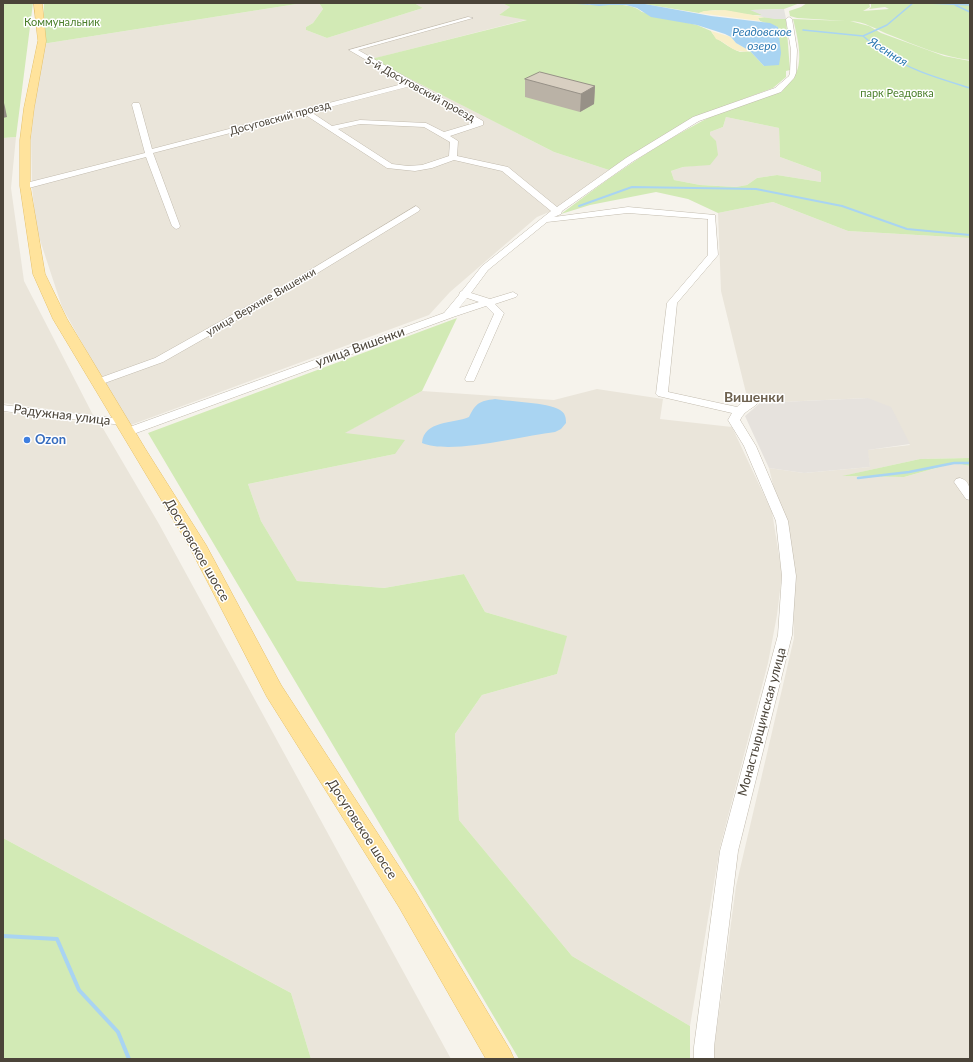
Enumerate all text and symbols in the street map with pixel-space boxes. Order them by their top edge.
park label: Коммунальник [24,15,100,29]
water label: Реадовское озеро [732,25,792,53]
water label: Ясенная [866,34,910,70]
street label: 5-й Досуговский проезд [363,53,477,125]
park label: парк Реадовка [860,86,934,100]
street label: Досуговский проезд [228,98,332,138]
street label: улица Верхние Вишенки [204,265,318,339]
street label: улица Вишенки [313,324,407,370]
district label: Вишенки [724,389,784,405]
street label: Радужная улица [13,401,111,429]
place label: Ozon [35,432,66,448]
marker: Ozon [22,435,32,445]
street label: Досуговское шоссе [161,496,233,604]
street label: Монастырщинская улица [735,646,789,798]
street label: Досуговское шоссе [324,776,400,882]

